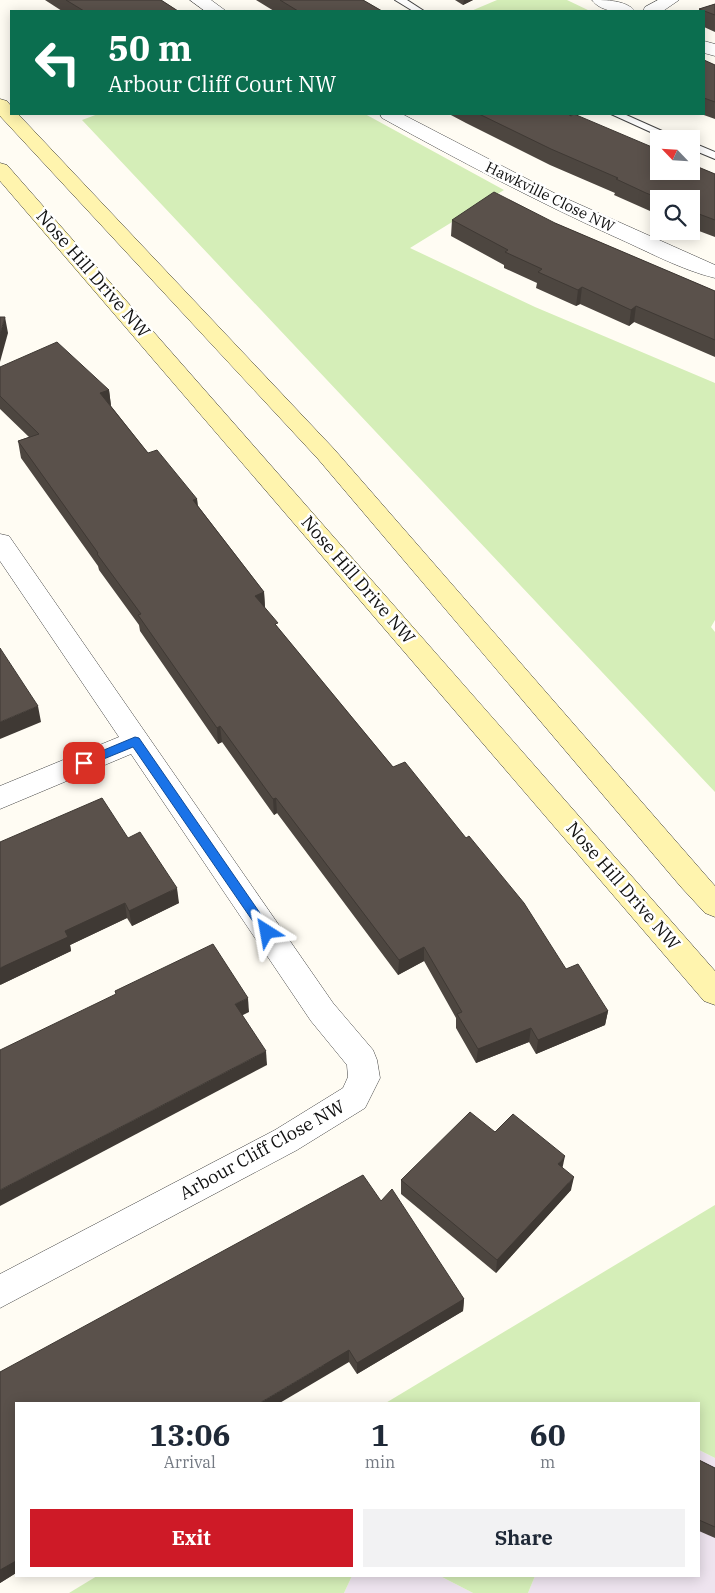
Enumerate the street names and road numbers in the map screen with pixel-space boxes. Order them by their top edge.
street label: Hawkville Close NW [483,157,618,236]
street label: Nose Hill Drive NW [31,205,156,343]
street label: Nose Hill Drive NW [296,511,421,649]
street label: Nose Hill Drive NW [561,817,686,955]
street label: Arbour Cliff Close NW [175,1094,349,1205]

